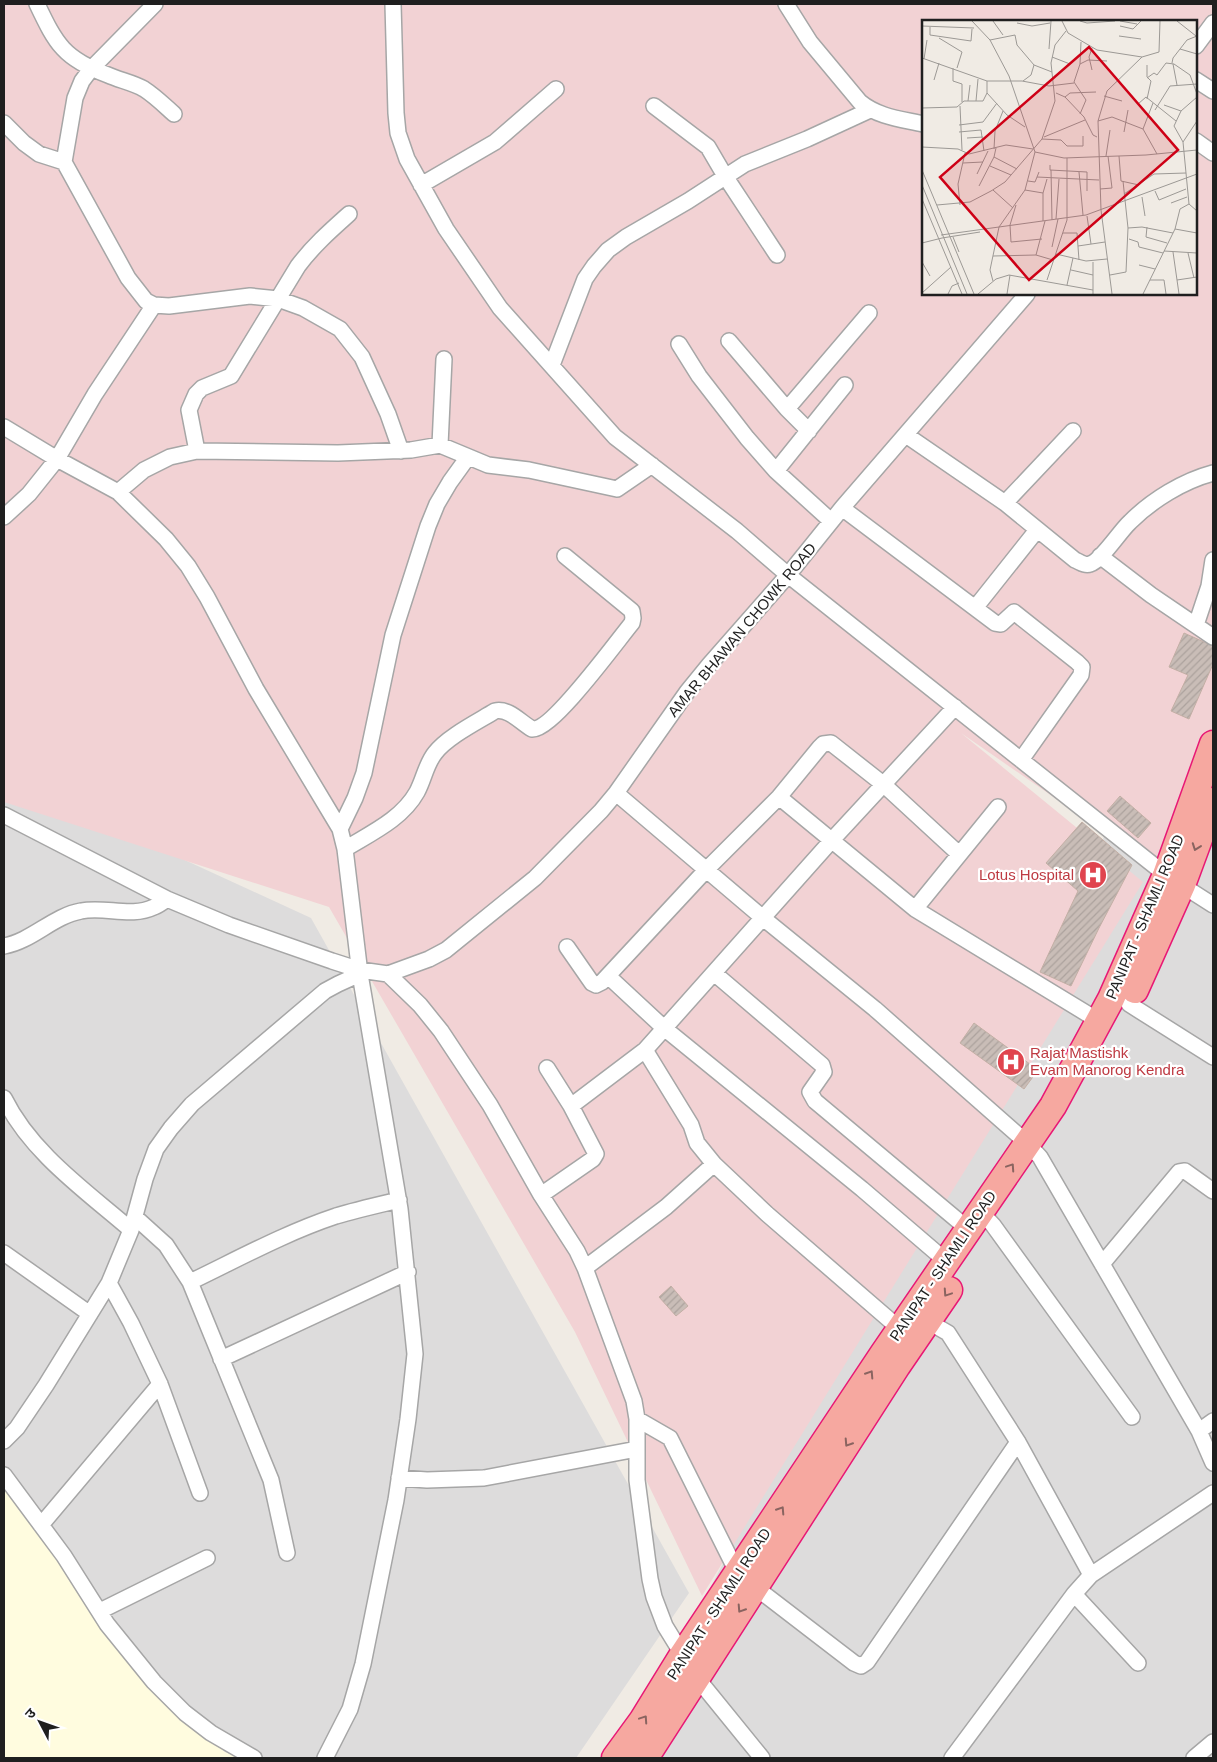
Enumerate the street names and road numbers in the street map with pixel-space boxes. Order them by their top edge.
street label: AMAR BHAWAN CHOWK ROAD [664,539,819,720]
street label: PANIPAT - SHAMLI ROAD [1102,832,1187,1002]
street label: PANIPAT - SHAMLI ROAD [886,1187,999,1344]
street label: PANIPAT - SHAMLI ROAD [663,1525,774,1683]

